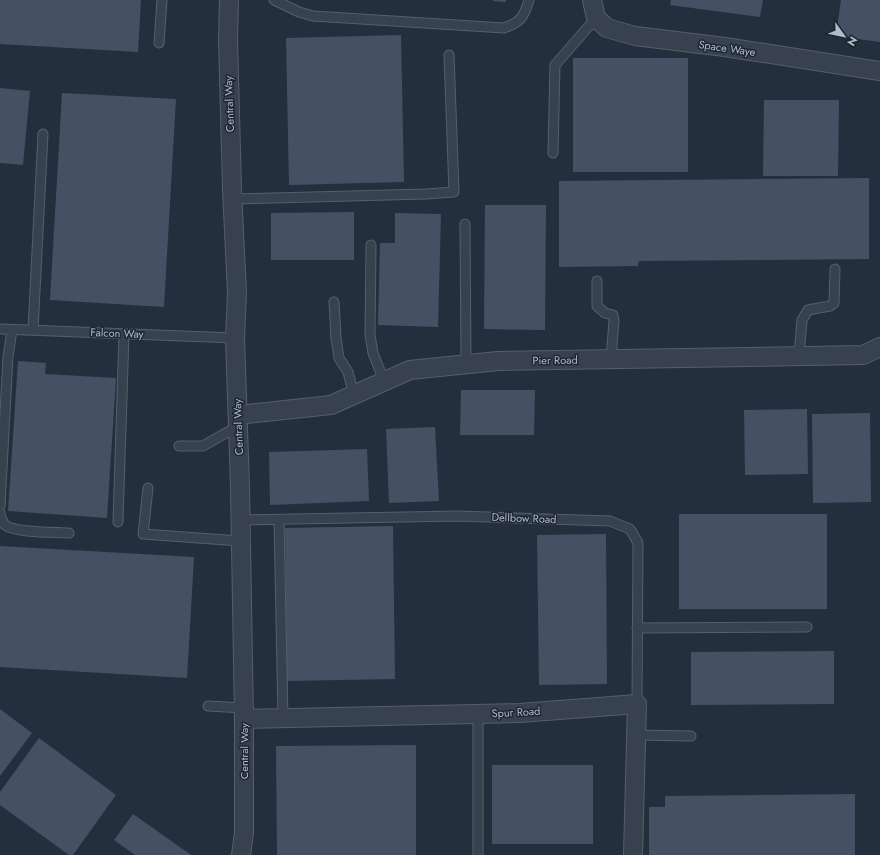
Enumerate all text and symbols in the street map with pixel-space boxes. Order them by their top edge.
north arrow [824,16,864,56]
text: N [843,33,861,49]
street label: Space Waye [698,36,757,60]
street label: Central Way [220,75,238,132]
street label: Falcon Way [90,324,144,342]
street label: Pier Road [532,352,578,368]
street label: Central Way [229,398,247,455]
street label: Dellbow Road [491,509,557,527]
street label: Spur Road [491,703,541,721]
street label: Central Way [236,723,252,779]

